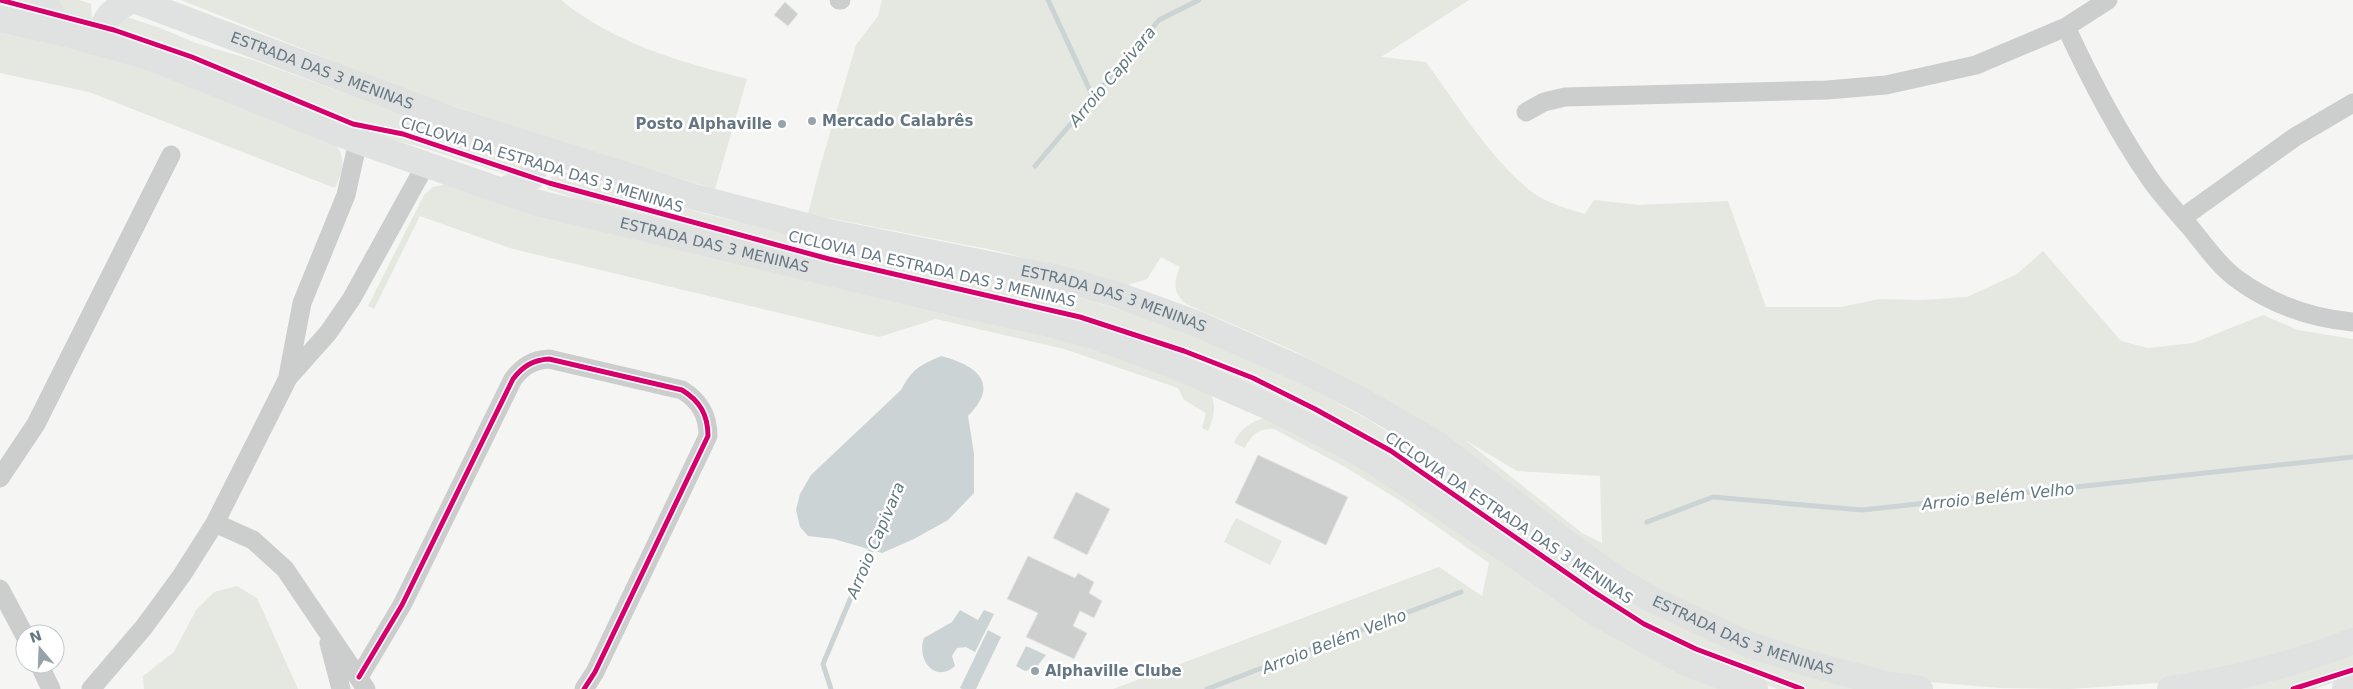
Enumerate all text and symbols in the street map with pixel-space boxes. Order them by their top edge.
water label: Arroio Capivara [1064,23,1160,131]
street label: ESTRADA DAS 3 MENINAS [228,28,416,113]
place label: Mercado Calabrês [822,112,973,130]
street label: CICLOVIA DA ESTRADA DAS 3 MENINAS [399,113,685,217]
place label: Posto Alphaville [635,115,772,133]
marker: Mercado Calabrês [806,115,818,127]
marker: Posto Alphaville [776,118,788,130]
street label: ESTRADA DAS 3 MENINAS [618,214,811,277]
street label: CICLOVIA DA ESTRADA DAS 3 MENINAS [786,227,1078,311]
street label: ESTRADA DAS 3 MENINAS [1019,262,1209,336]
street label: CICLOVIA DA ESTRADA DAS 3 MENINAS [1382,428,1636,608]
water label: Arroio Capivara [842,479,909,602]
water label: Arroio Belém Velho [1920,479,2075,514]
street label: ESTRADA DAS 3 MENINAS [1649,592,1836,679]
water label: Arroio Belém Velho [1258,605,1409,678]
north arrow [15,624,65,674]
text: N [28,627,44,646]
place label: Alphaville Clube [1045,662,1182,680]
marker: Alphaville Clube [1029,665,1041,677]

